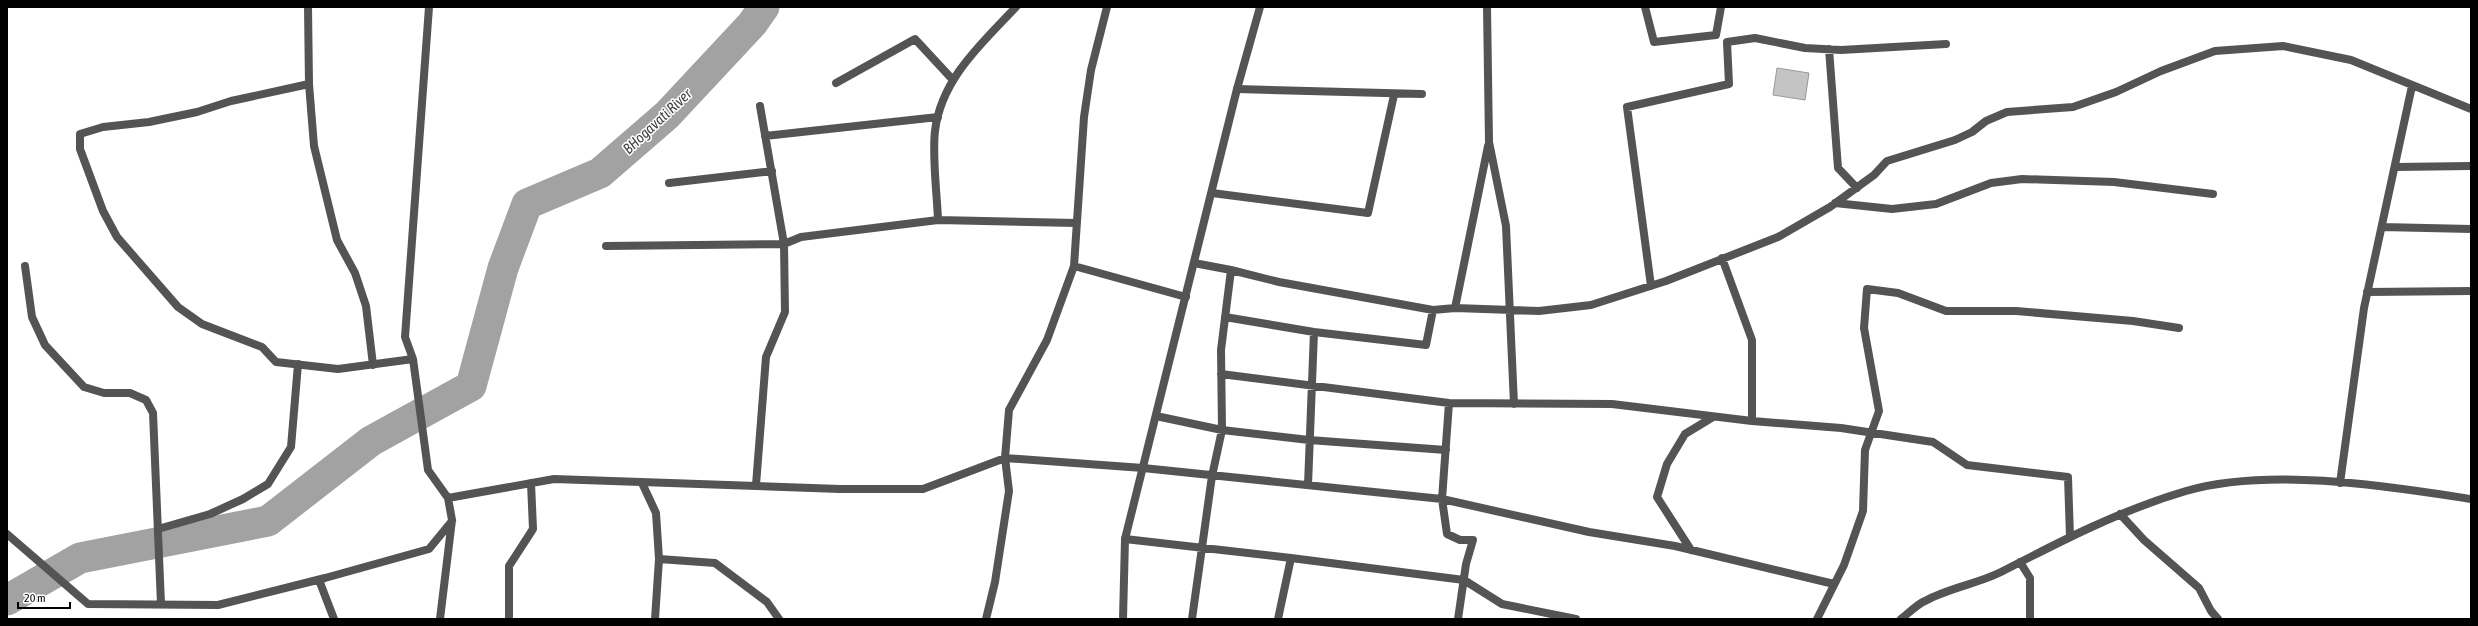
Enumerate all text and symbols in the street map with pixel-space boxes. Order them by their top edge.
water label: BHogavati River [619,85,695,157]
scale bar [18,584,70,610]
text: 20 m [24,591,46,605]

